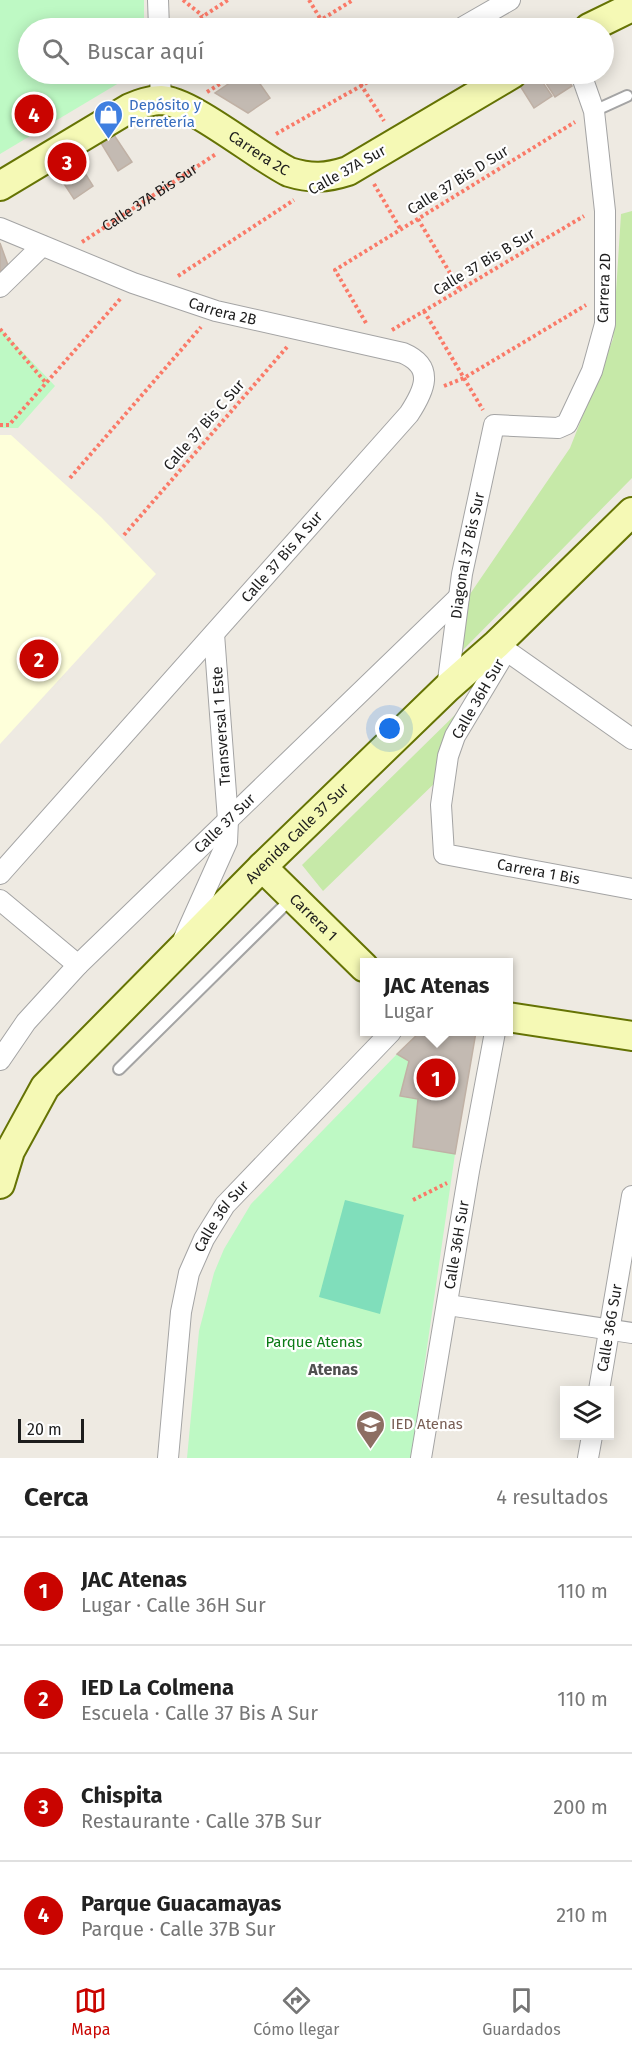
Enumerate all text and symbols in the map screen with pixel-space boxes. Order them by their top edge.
search box [18,18,614,84]
icon: search [39,35,72,68]
text: Buscar aquí [87,38,204,65]
pin: 4 [15,92,54,136]
place label: Depósito y Ferretería [129,96,202,131]
shop icon: Depósito y Ferretería [92,98,124,140]
street label: Carrera 2C [225,127,293,180]
pin: 3 [48,140,86,184]
street label: Calle 37A Sur [305,141,389,199]
street label: Calle 37 Bis D Sur [404,142,512,218]
street label: Calle 37A Bis Sur [99,160,201,235]
street label: Calle 37 Bis B Sur [430,224,538,299]
street label: Carrera 2D [594,253,614,323]
street label: Carrera 2B [186,293,258,329]
street label: Calle 37 Bis C Sur [160,376,249,474]
street label: Diagonal 37 Bis Sur [447,490,488,620]
street label: Calle 37 Bis A Sur [238,508,327,606]
pin: 2 [20,636,58,682]
street label: Calle 36H Sur [448,656,508,742]
street label: Transversal 1 Este [208,666,234,786]
your location [375,714,404,743]
street label: Avenida Calle 37 Sur [242,779,352,887]
street label: Calle 37 Sur [190,790,259,857]
street label: Carrera 1 Bis [496,855,581,888]
street label: Carrera 1 [286,890,341,945]
popup [360,958,513,1036]
text: JAC Atenas [384,972,489,999]
text: Lugar [384,999,433,1023]
pin: 1 [416,1056,456,1100]
street label: Calle 36I Sur [190,1177,253,1255]
street label: Calle 36H Sur [440,1199,473,1291]
street label: Calle 36G Sur [593,1282,626,1373]
park label: Parque Atenas [265,1333,363,1351]
district label: Atenas [307,1360,358,1379]
map controls [560,1386,614,1440]
button: layers [560,1386,614,1440]
school or university icon: IED Atenas [354,1408,386,1450]
place label: IED Atenas [391,1415,463,1433]
scale bar [18,1416,84,1444]
text: 20 m [27,1420,62,1439]
text: Cerca [24,1482,89,1513]
text: 4 resultados [496,1485,608,1509]
text: JAC Atenas [81,1566,187,1593]
text: 1 [39,1579,48,1603]
text: 110 m [557,1579,608,1603]
text: Lugar · Calle 36H Sur [81,1593,266,1617]
text: IED La Colmena [81,1674,234,1701]
text: 2 [38,1687,49,1711]
text: 110 m [557,1687,608,1711]
text: Escuela · Calle 37 Bis A Sur [81,1701,318,1725]
text: Chispita [81,1782,163,1809]
text: 3 [38,1795,49,1819]
text: 200 m [553,1795,608,1819]
text: Restaurante · Calle 37B Sur [81,1809,321,1833]
text: Parque Guacamayas [81,1890,281,1917]
text: 4 [38,1903,49,1927]
text: 210 m [556,1903,608,1927]
text: Parque · Calle 37B Sur [81,1917,275,1941]
tab: Mapa [71,1984,111,2039]
tab: Cómo llegar [253,1984,339,2039]
tab: Guardados [482,1984,561,2039]

